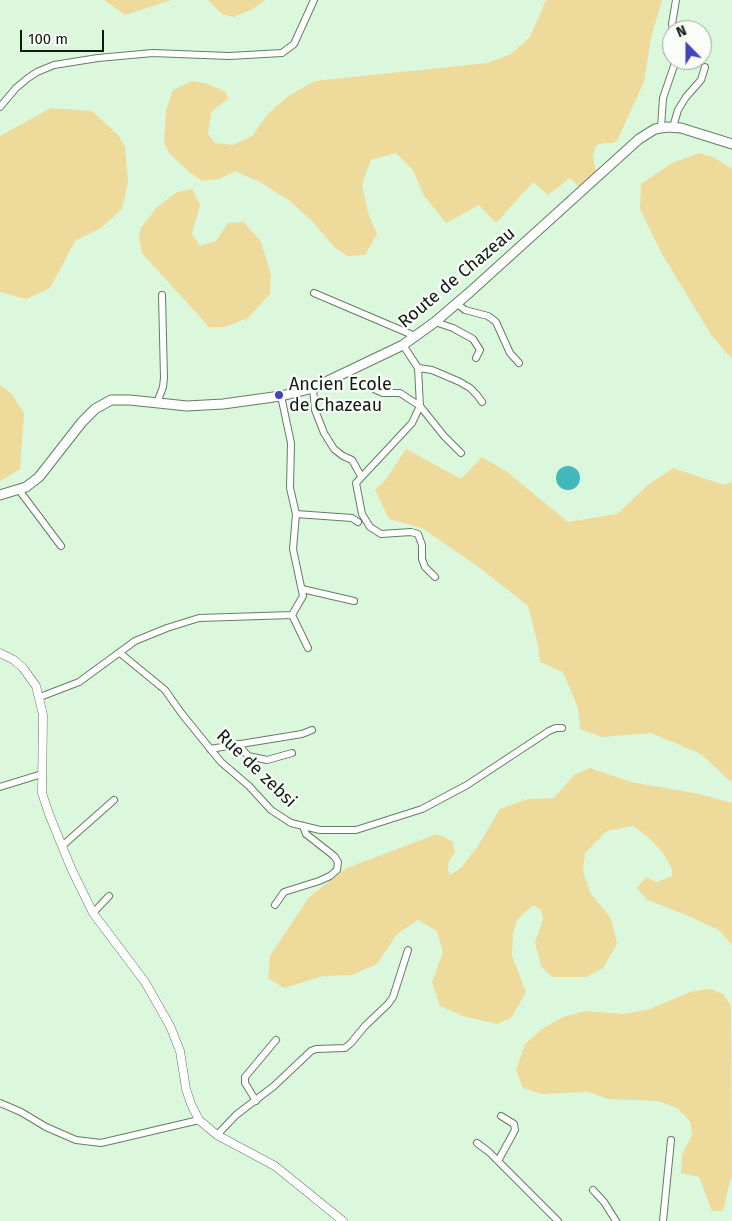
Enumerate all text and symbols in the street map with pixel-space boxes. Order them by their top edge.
scale bar [22,20,106,52]
north arrow [662,20,712,70]
text: N [674,22,689,41]
text: 100 m [28,30,68,48]
street label: Route de Chazeau [394,223,520,333]
place label: Ancien Ecole de Chazeau [289,374,392,416]
marker: Ancien Ecole de Chazeau [273,389,285,401]
street label: Rue de zebsi [211,725,301,813]

